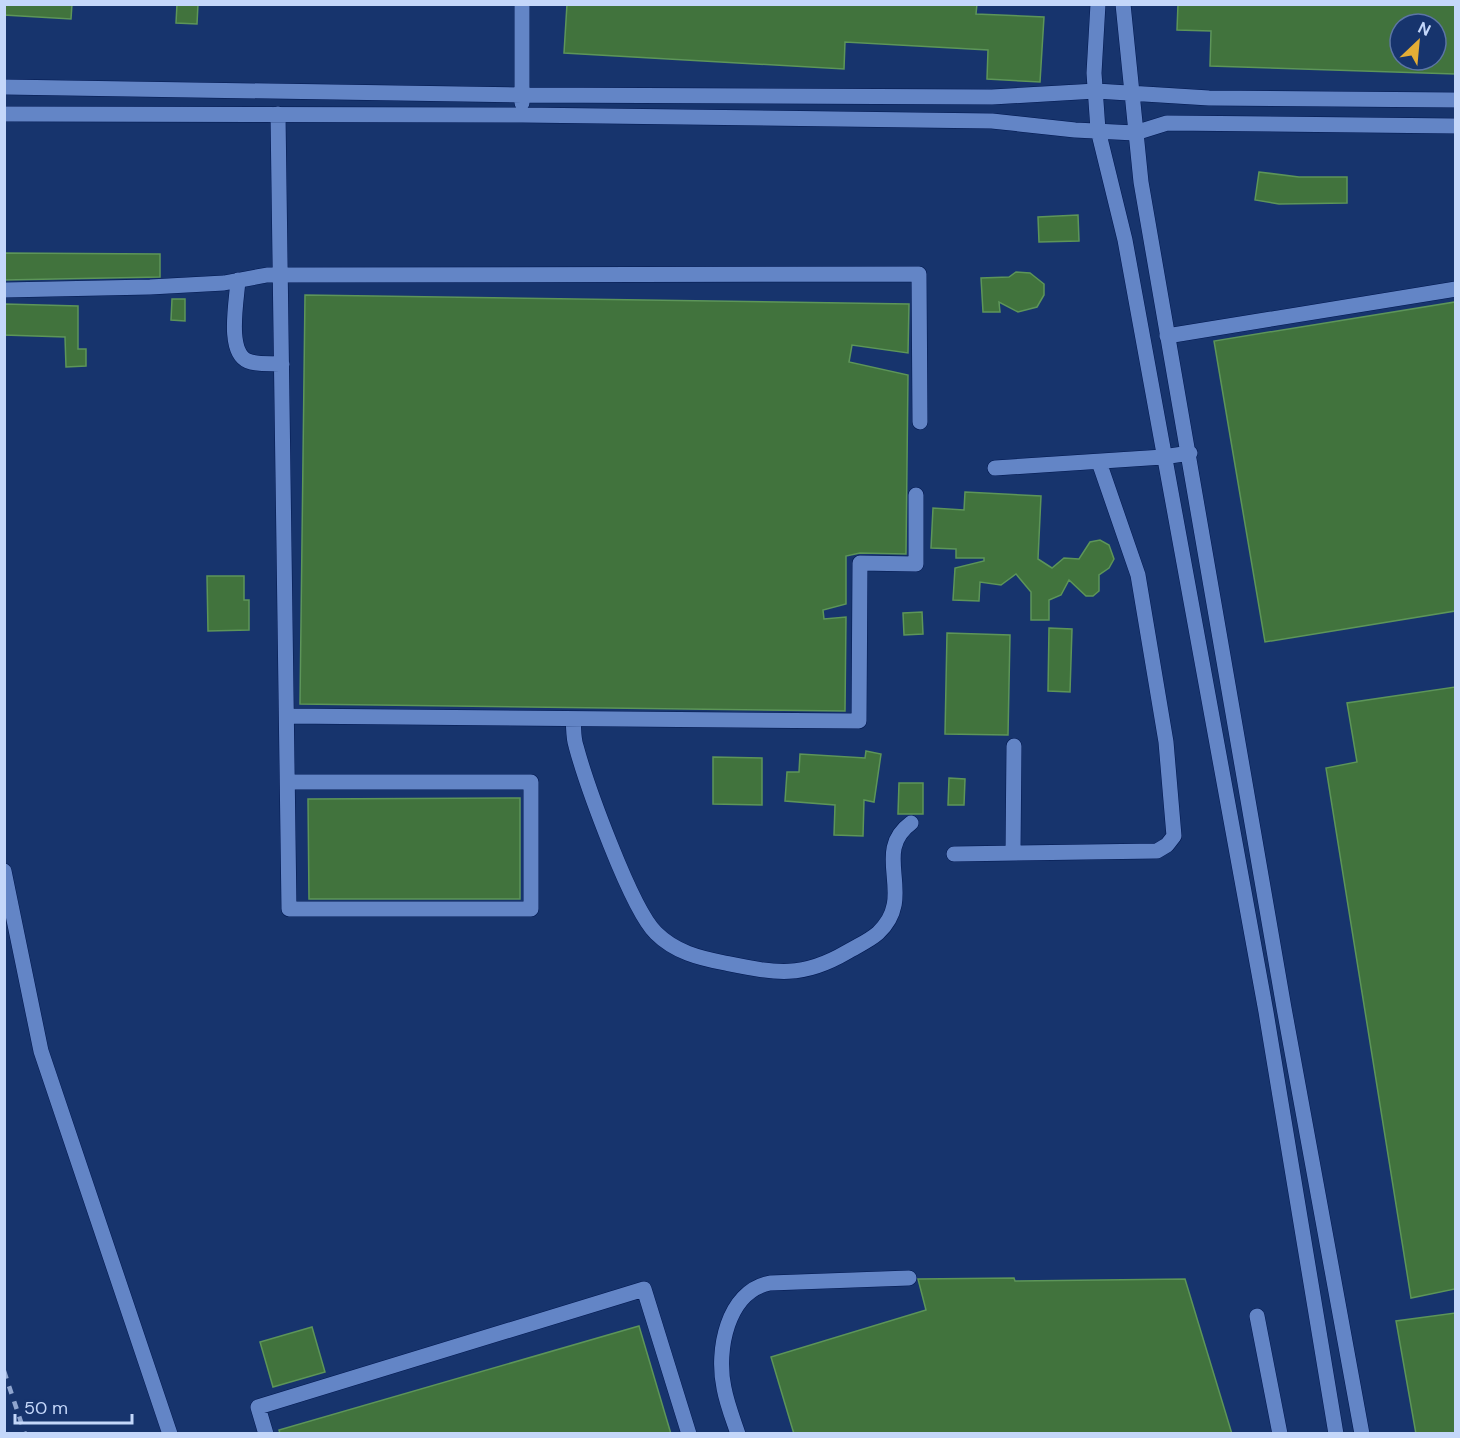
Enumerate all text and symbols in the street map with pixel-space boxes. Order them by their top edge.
north arrow [1388,12,1448,72]
text: N [1415,17,1434,41]
scale bar [15,1387,132,1425]
text: 50 m [24,1396,68,1420]

